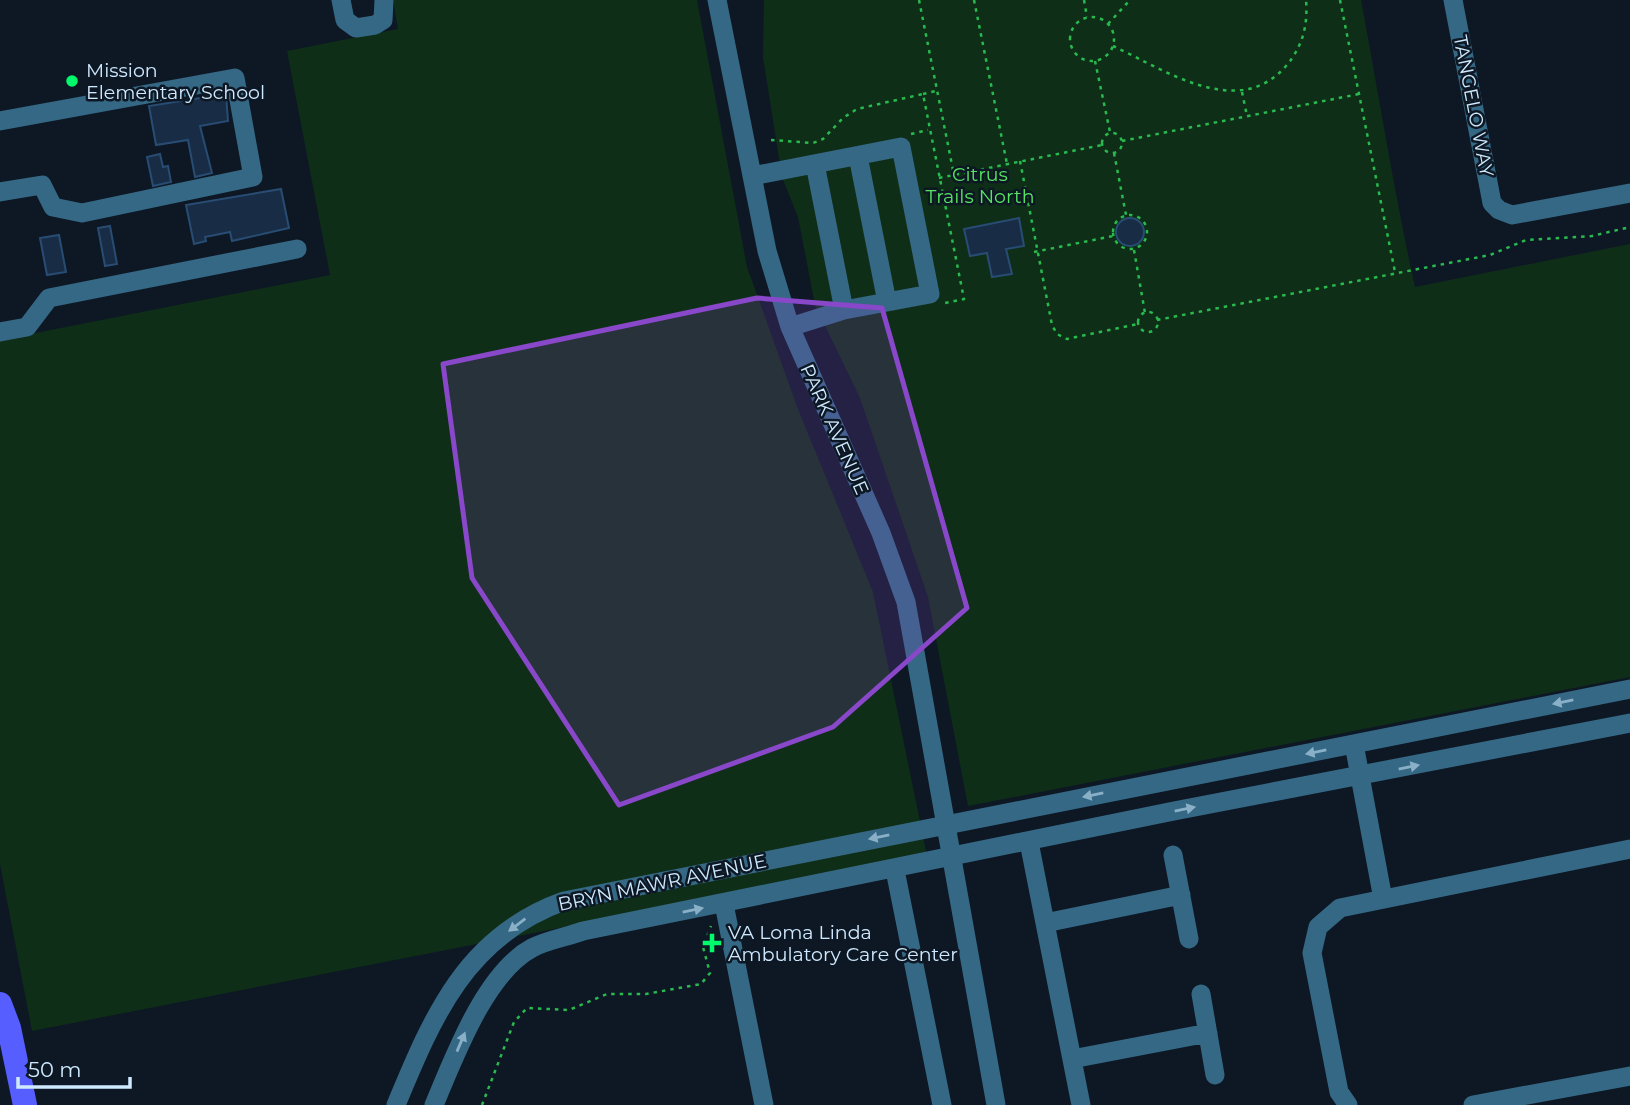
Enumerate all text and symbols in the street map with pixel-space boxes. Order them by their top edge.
street label: TANGELO WAY [1449,33,1499,180]
place label: Mission Elementary School [86,59,265,104]
marker: Mission Elementary School [64,73,80,89]
park label: Citrus Trails North [926,163,1035,208]
street label: PARK AVENUE [795,360,874,498]
one-way arrow [1552,697,1574,708]
one-way arrow [1305,747,1327,758]
one-way arrow [1398,761,1420,772]
one-way arrow [1082,790,1104,801]
one-way arrow [1174,803,1196,814]
one-way arrow [868,831,890,842]
street label: BRYN MAWR AVENUE [556,849,768,916]
one-way arrow [682,905,704,916]
one-way arrow [509,918,527,933]
place label: VA Loma Linda Ambulatory Care Center [728,921,958,966]
marker: VA Loma Linda Ambulatory Care Center [702,933,722,953]
one-way arrow [455,1031,466,1052]
scale bar [18,1046,130,1090]
text: 50 m [28,1057,82,1082]

